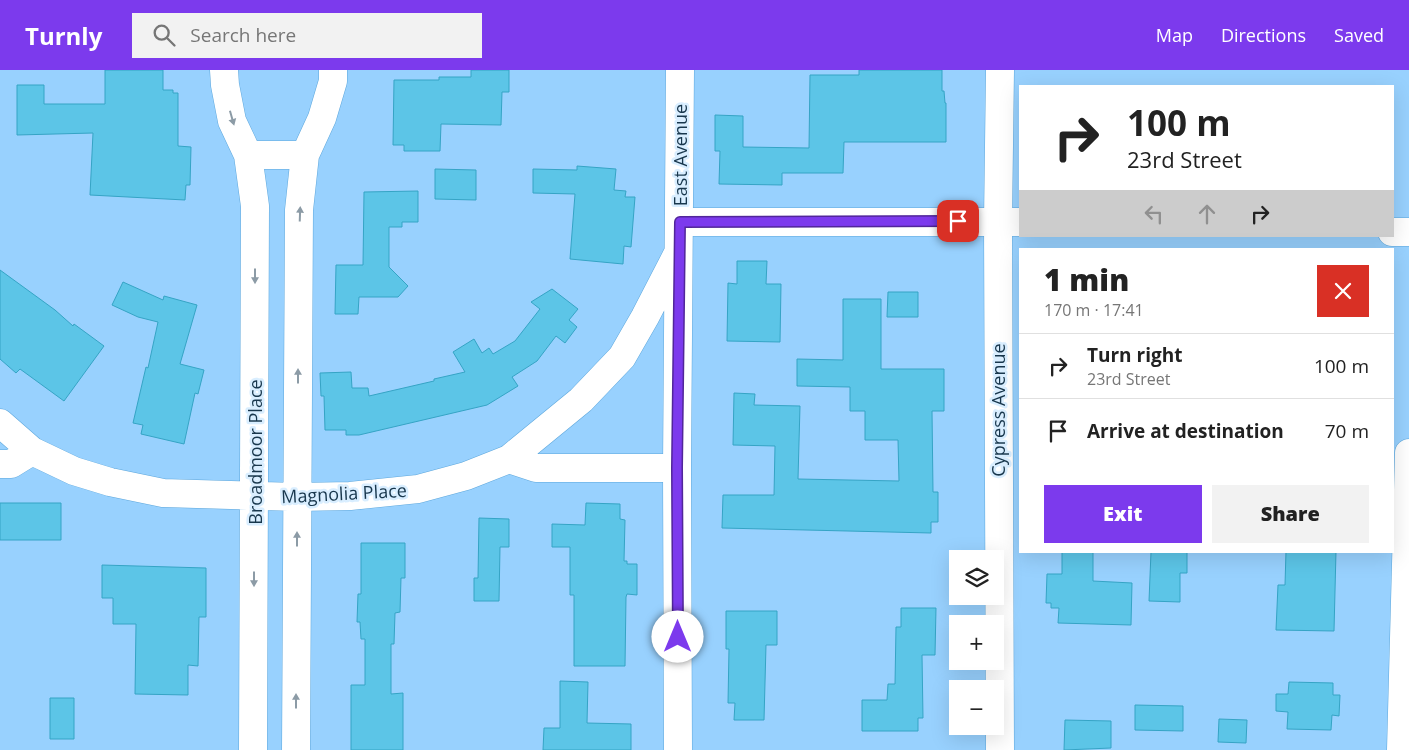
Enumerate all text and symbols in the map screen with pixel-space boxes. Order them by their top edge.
search box [132,13,482,58]
text: Turnly [25,19,102,52]
icon: search [150,21,178,49]
text: Search here [190,22,296,48]
text: Map [1156,23,1193,47]
text: Directions [1221,23,1306,47]
text: Saved [1334,23,1384,47]
text: 100 m [1127,99,1231,146]
street label: East Avenue [668,104,692,206]
icon: right [1044,105,1109,170]
one-way arrow [229,110,237,125]
text: 23rd Street [1127,144,1242,174]
pin [937,200,979,242]
icon: left [1140,200,1168,228]
icon: ahead [1193,200,1221,228]
icon: right [1246,200,1274,228]
one-way arrow [296,206,304,222]
icon: arrive [944,207,972,235]
text: 1 min [1044,259,1129,300]
button: close [1317,265,1369,317]
one-way arrow [251,269,259,285]
text: 170 m · 17:41 [1044,299,1144,321]
text: Turn right [1087,342,1182,368]
street label: Cypress Avenue [986,343,1010,477]
icon: right [1044,352,1072,380]
text: 100 m [1314,353,1369,379]
one-way arrow [294,368,302,384]
text: 23rd Street [1087,368,1170,390]
street label: Broadmoor Place [243,379,267,525]
icon: arrive [1044,417,1072,445]
text: Arrive at destination [1087,418,1284,444]
text: 70 m [1325,418,1369,444]
street label: Magnolia Place [281,478,407,508]
button: Exit [1044,485,1202,543]
button: Share [1212,485,1369,543]
one-way arrow [293,531,301,547]
map controls [949,550,1004,735]
button: layers [949,550,1004,605]
one-way arrow [250,571,258,587]
position arrow [651,610,703,662]
button: + [949,615,1004,670]
button: − [949,680,1004,735]
one-way arrow [292,693,300,709]

